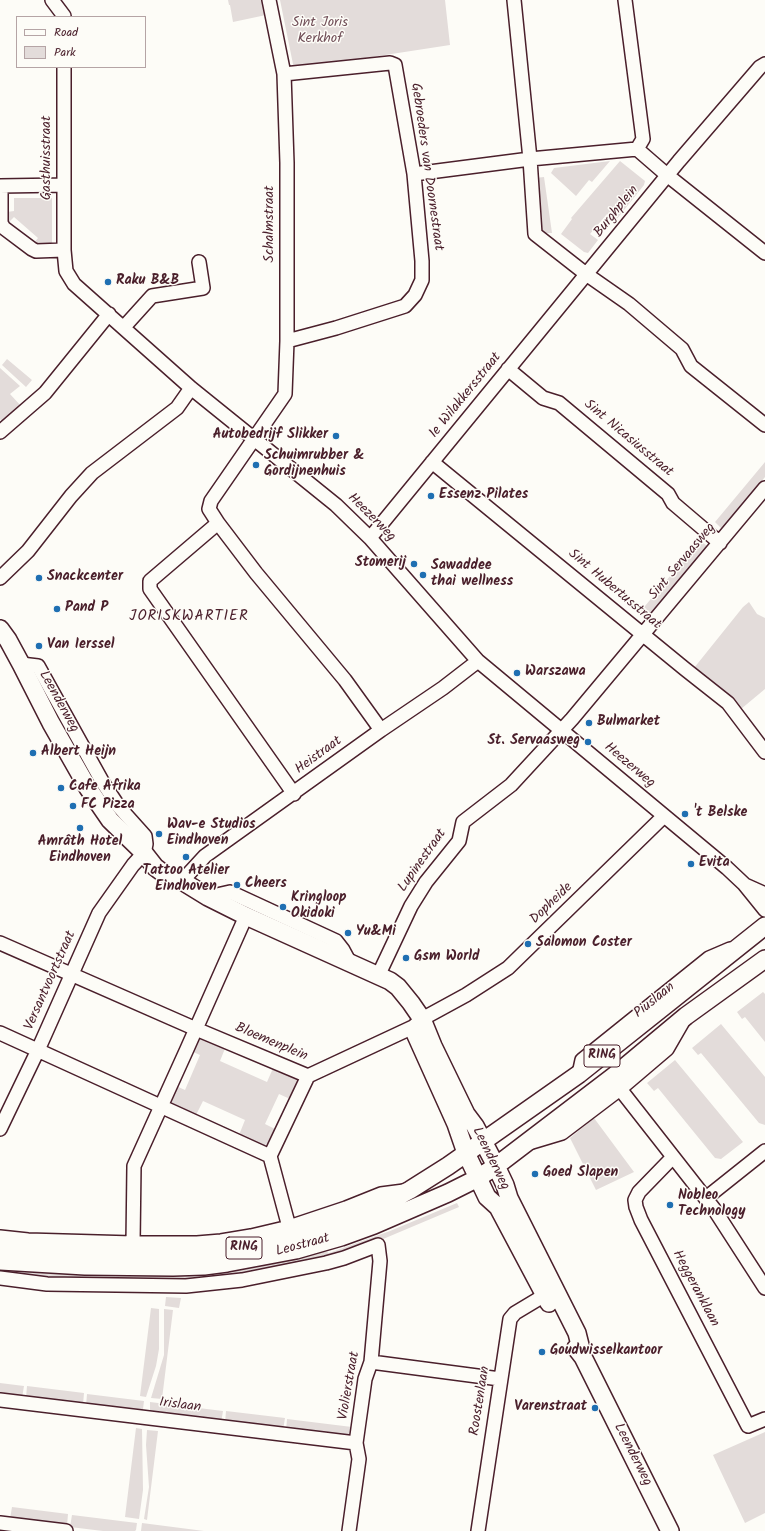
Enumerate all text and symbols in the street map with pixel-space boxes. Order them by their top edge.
legend [16,16,146,68]
park label: Sint Joris Kerkhof [292,16,348,48]
text: Road [54,23,78,42]
text: Park [54,43,76,62]
street label: Gebroeders van Doornestraat [406,82,446,252]
street label: Gasthuisstraat [40,116,56,200]
street label: Burghplein [591,183,643,241]
street label: Schalmstraat [263,186,279,262]
place label: Raku B&B [116,274,179,290]
marker: Raku B&B [103,277,113,287]
street label: 1e Wilakkersstraat [426,350,506,442]
street label: Sint Nicasiusstraat [580,397,676,481]
place label: Autobedrijf Slikker [213,428,328,444]
marker: Autobedrijf Slikker [331,431,341,441]
place label: Schuimrubber & Gordijnenhuis [264,449,364,482]
marker: Schuimrubber & Gordijnenhuis [251,460,261,470]
place label: Essenz Pilates [439,488,528,504]
street label: Heezerweg [343,490,399,546]
marker: Essenz Pilates [426,491,436,501]
street label: Sint Servaasweg [646,520,720,604]
street label: Sint Hubertusstraat [564,546,664,634]
place label: Stomerij [355,556,406,572]
marker: Stomerij [409,559,419,569]
place label: Sawaddee thai wellness [431,559,513,592]
place label: Snackcenter [47,570,123,586]
marker: Sawaddee thai wellness [418,570,428,580]
marker: Snackcenter [34,573,44,583]
place label: Pand P [65,601,108,617]
marker: Pand P [52,604,62,614]
district label: JORISKWARTIER [129,608,249,626]
place label: Van Ierssel [47,638,115,654]
marker: Van Ierssel [34,641,44,651]
place label: Warszawa [525,665,586,681]
street label: Leenderweg [34,668,82,736]
marker: Warszawa [512,668,522,678]
place label: Bulmarket [597,715,660,731]
marker: Bulmarket [584,718,594,728]
street label: Heistraat [292,733,346,779]
place label: St. Servaasweg [487,734,580,750]
marker: St. Servaasweg [583,737,593,747]
street label: Heezerweg [600,740,658,792]
place label: Albert Heijn [41,745,116,761]
marker: Albert Heijn [28,748,38,758]
place label: Cafe Afrika [69,780,141,796]
marker: Cafe Afrika [56,783,66,793]
place label: FC Pizza [81,798,135,814]
marker: FC Pizza [68,801,78,811]
place label: 't Belske [693,806,747,822]
marker: 't Belske [680,809,690,819]
place label: Wav-e Studios Eindhoven [167,818,256,850]
marker: Amrâth Hotel Eindhoven [75,823,85,833]
street label: Lupinestraat [395,826,451,896]
marker: Wav-e Studios Eindhoven [154,829,164,839]
place label: Amrâth Hotel Eindhoven [38,835,122,868]
marker: Tattoo Atelier Eindhoven [181,852,191,862]
place label: Evita [699,856,730,872]
marker: Evita [686,859,696,869]
place label: Tattoo Atelier Eindhoven [143,864,229,896]
place label: Cheers [245,877,287,893]
marker: Cheers [232,880,242,890]
street label: Dopheide [527,880,577,928]
place label: Kringloop Okidoki [291,891,347,924]
marker: Kringloop Okidoki [278,902,288,912]
place label: Yu&Mi [356,925,396,941]
marker: Yu&Mi [343,928,353,938]
street label: Versantvoortstraat [22,929,80,1033]
place label: Salomon Coster [536,936,632,952]
marker: Salomon Coster [523,939,533,949]
place label: Gsm World [414,950,479,966]
marker: Gsm World [401,953,411,963]
street label: Piuslaan [631,979,679,1023]
street label: Bloemenplein [232,1020,310,1066]
road number: RING [584,1045,620,1067]
street label: Leenderweg [468,1125,512,1193]
place label: Goed Slapen [543,1166,618,1182]
marker: Goed Slapen [530,1169,540,1179]
place label: Nobleo Technology [678,1189,745,1222]
marker: Nobleo Technology [665,1200,675,1210]
street label: Leostraat [274,1231,332,1261]
road number: RING [226,1237,262,1259]
street label: Heggeranklaan [668,1248,722,1330]
place label: Goudwisselkantoor [550,1344,662,1360]
marker: Goudwisselkantoor [537,1347,547,1357]
street label: Violierstraat [336,1350,364,1422]
street label: Roostenlaan [467,1365,495,1437]
street label: Irislaan [158,1395,202,1417]
place label: Varenstraat [514,1400,587,1416]
marker: Varenstraat [590,1403,600,1413]
street label: Leenderweg [609,1421,655,1489]

